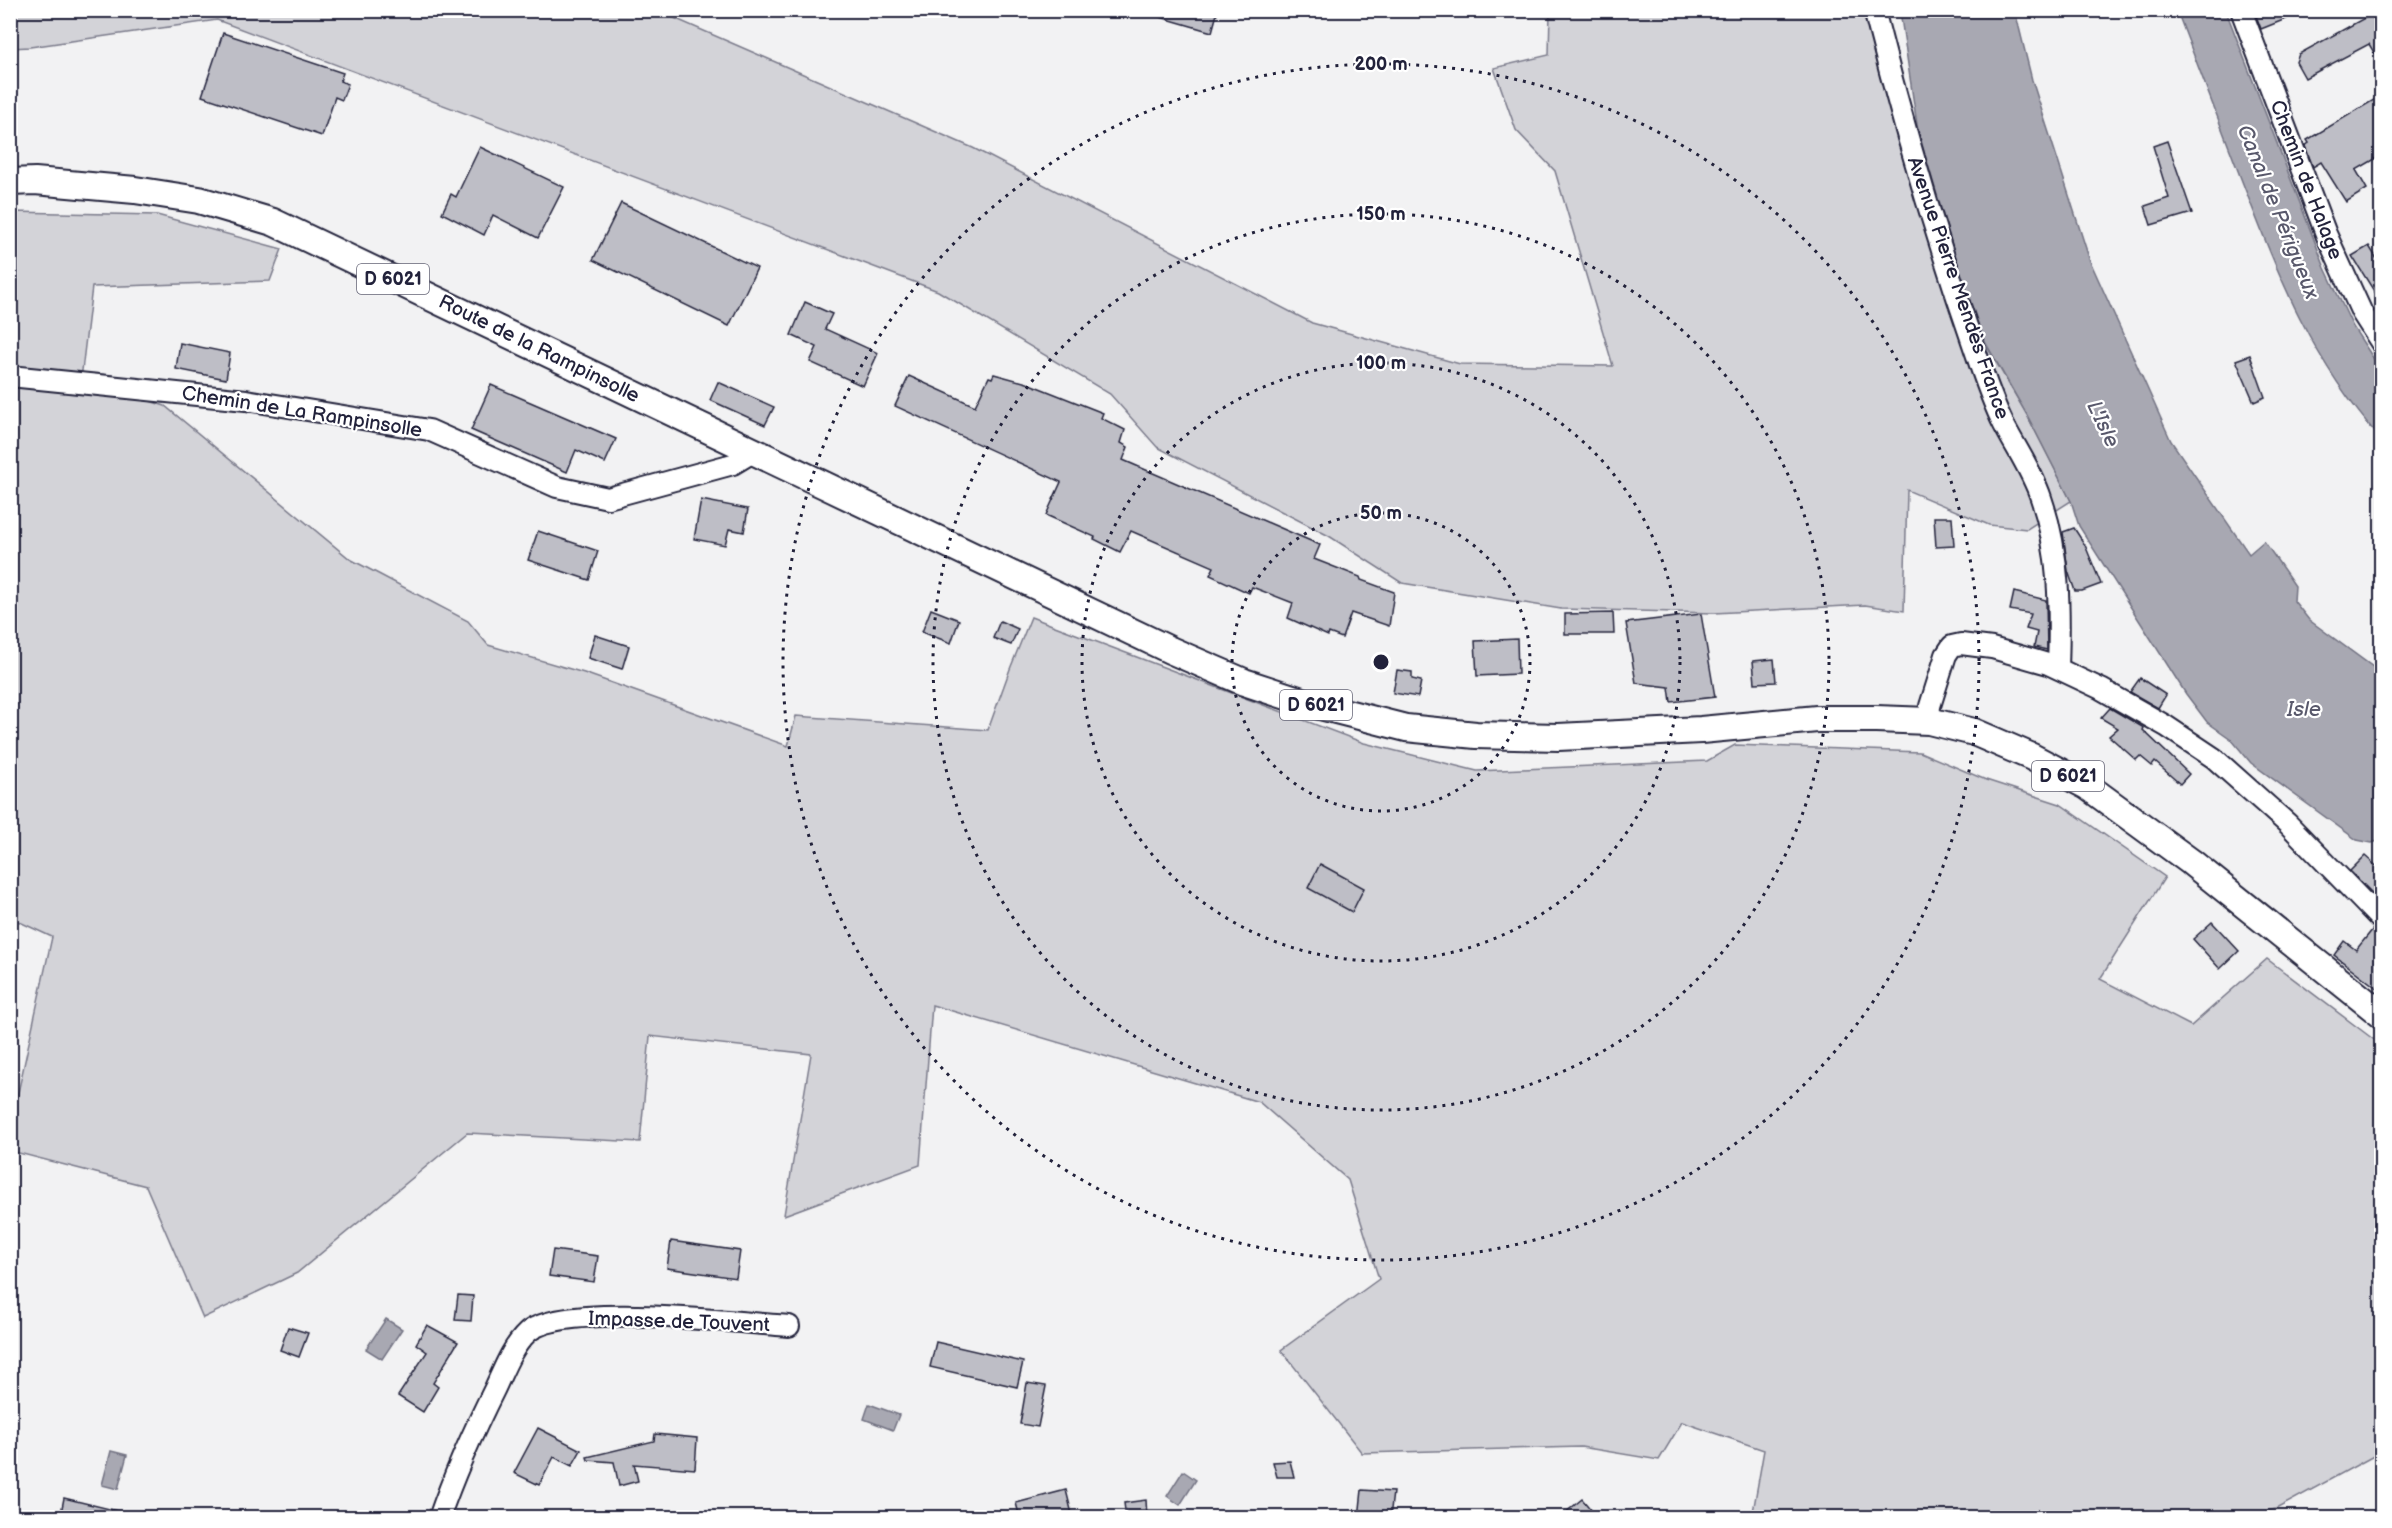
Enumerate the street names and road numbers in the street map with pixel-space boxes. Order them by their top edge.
street label: Chemin de Halage [2265,97,2347,263]
street label: Avenue Pierre Mendès France [1902,154,2014,423]
road number: D 6021 [357,264,429,294]
street label: Route de la Rampinsolle [435,290,644,408]
street label: Chemin de La Rampinsolle [180,381,424,443]
road number: D 6021 [1280,690,1352,720]
road number: D 6021 [2032,761,2104,791]
street label: Impasse de Touvent [588,1307,770,1337]

